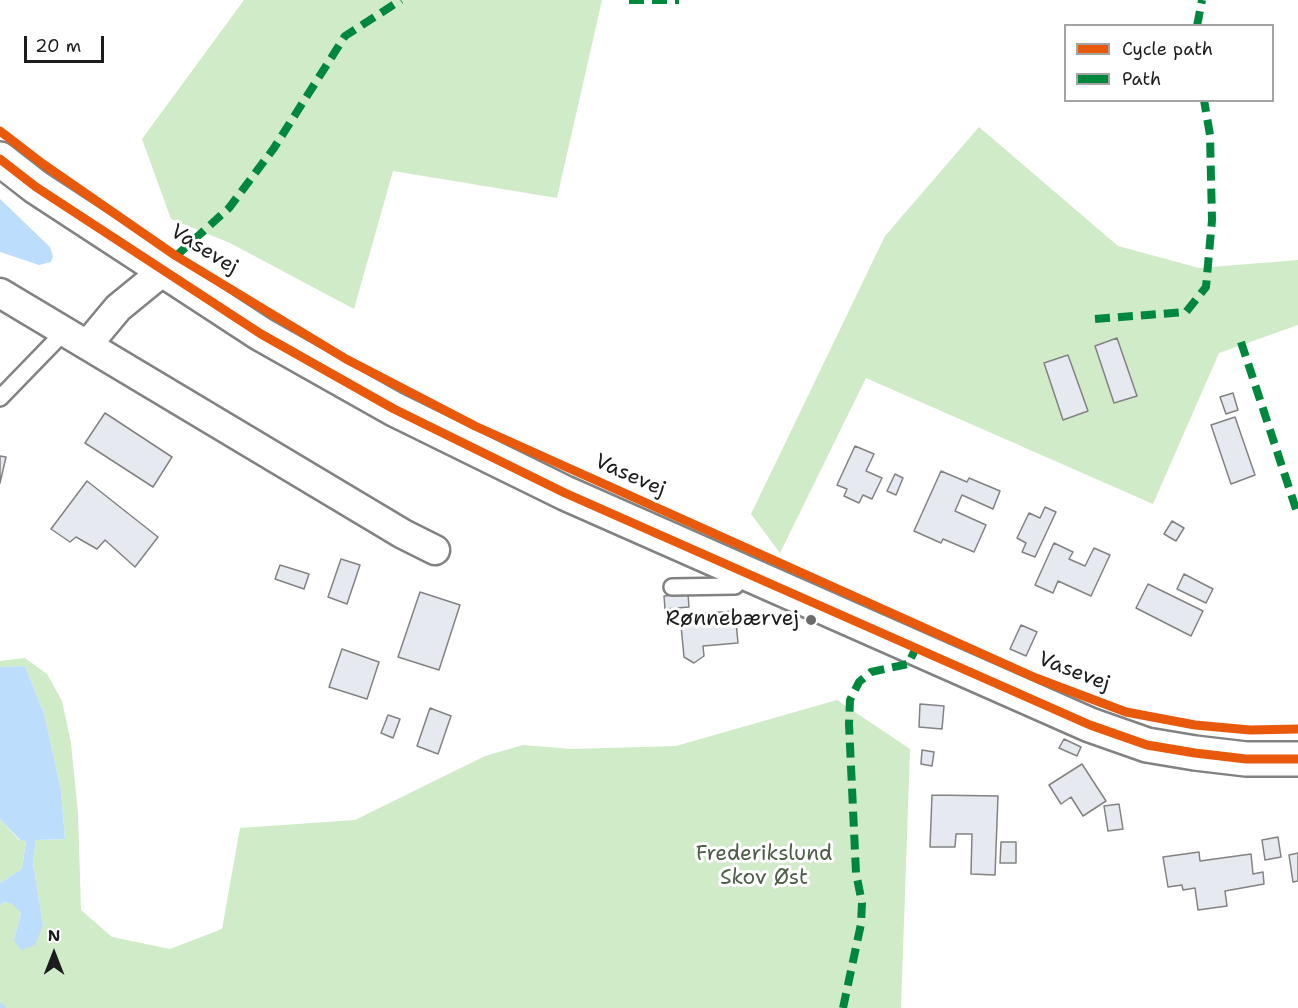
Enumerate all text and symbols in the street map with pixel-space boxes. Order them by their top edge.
scale bar [27,24,106,62]
legend [1064,24,1274,102]
text: 20 m [35,34,81,58]
text: Cycle path [1122,37,1213,61]
text: Path [1122,67,1161,91]
street label: Vasevej [165,219,243,281]
street label: Vasevej [591,449,669,503]
place label: Rønnebærvej [666,607,799,633]
marker: Rønnebærvej [804,613,818,627]
street label: Vasevej [1034,647,1114,697]
park label: Frederikslund Skov Øst [696,842,832,892]
north arrow [24,924,84,984]
text: N [48,925,60,946]

